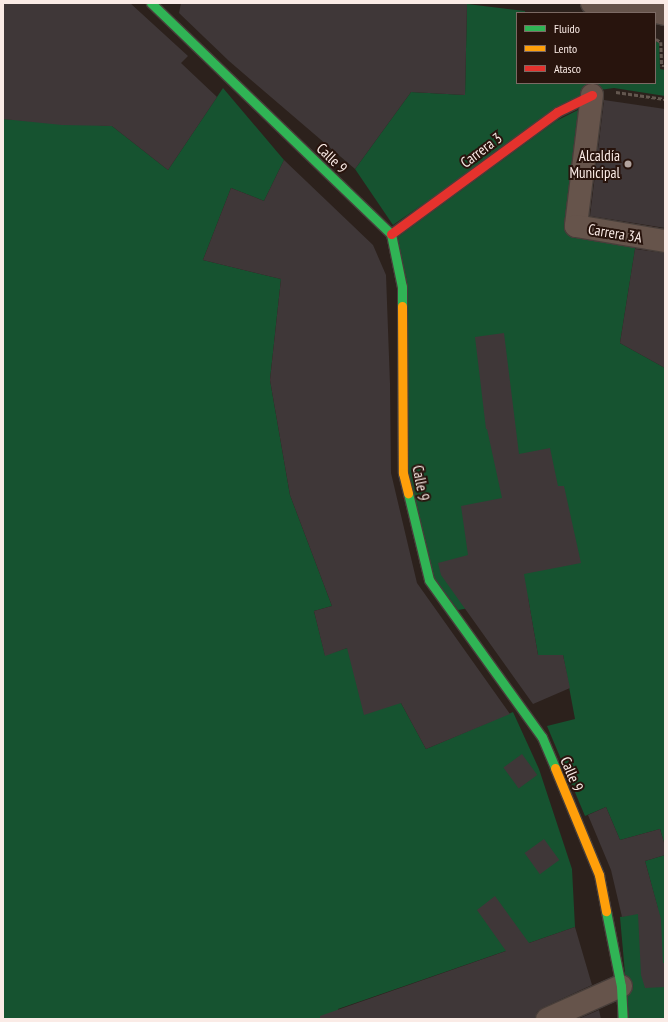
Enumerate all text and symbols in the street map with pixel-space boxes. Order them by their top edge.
legend [516,12,656,84]
text: Fluido [554,21,580,36]
text: Lento [554,41,577,56]
text: Atasco [554,61,581,76]
street label: Carrera 3 [457,129,505,171]
street label: Calle 9 [313,139,351,177]
place label: Alcaldía Municipal [569,146,620,181]
marker: Alcaldía Municipal [623,159,633,169]
street label: Carrera 3A [587,220,643,246]
street label: Calle 9 [409,464,433,502]
street label: Calle 9 [557,754,587,794]

